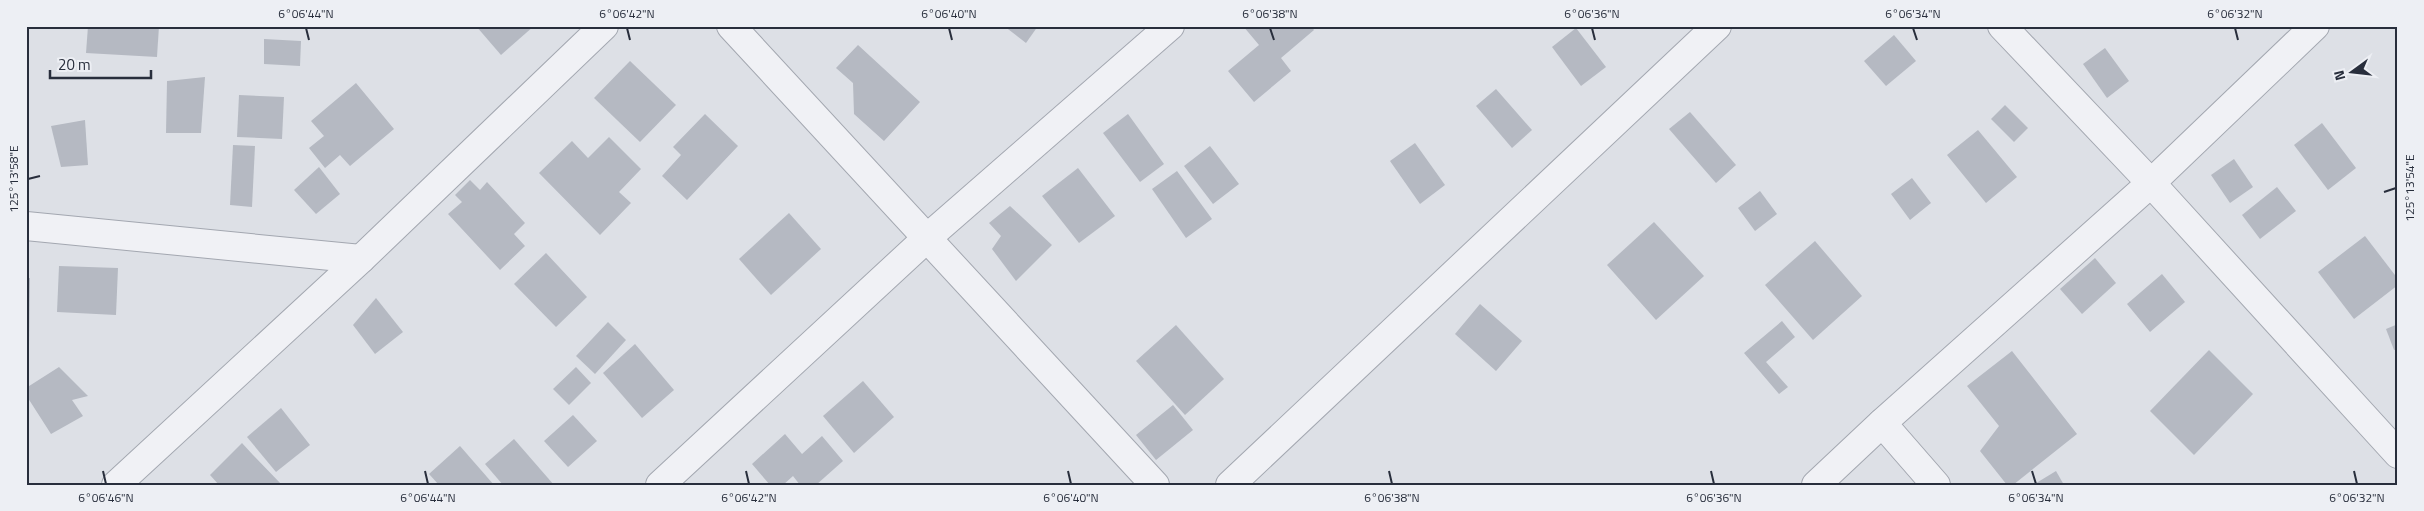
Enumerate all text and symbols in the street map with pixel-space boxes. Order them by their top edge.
text: 6°06'44"N [278,4,334,23]
text: 6°06'42"N [599,4,655,23]
text: 6°06'40"N [921,4,977,23]
text: 6°06'38"N [1242,4,1298,23]
text: 6°06'36"N [1564,4,1620,23]
text: 6°06'34"N [1885,4,1941,23]
text: 6°06'32"N [2207,4,2263,23]
scale bar [50,48,151,80]
north arrow [2326,48,2376,98]
text: 20 m [58,53,91,76]
text: N [2328,68,2350,83]
text: 125°13'58"E [4,145,23,213]
text: 125°13'54"E [2400,154,2419,222]
text: 6°06'46"N [78,488,134,507]
text: 6°06'44"N [400,488,456,507]
text: 6°06'42"N [721,488,777,507]
text: 6°06'40"N [1043,488,1099,507]
text: 6°06'38"N [1364,488,1420,507]
text: 6°06'36"N [1686,488,1742,507]
text: 6°06'34"N [2008,488,2064,507]
text: 6°06'32"N [2329,488,2385,507]

